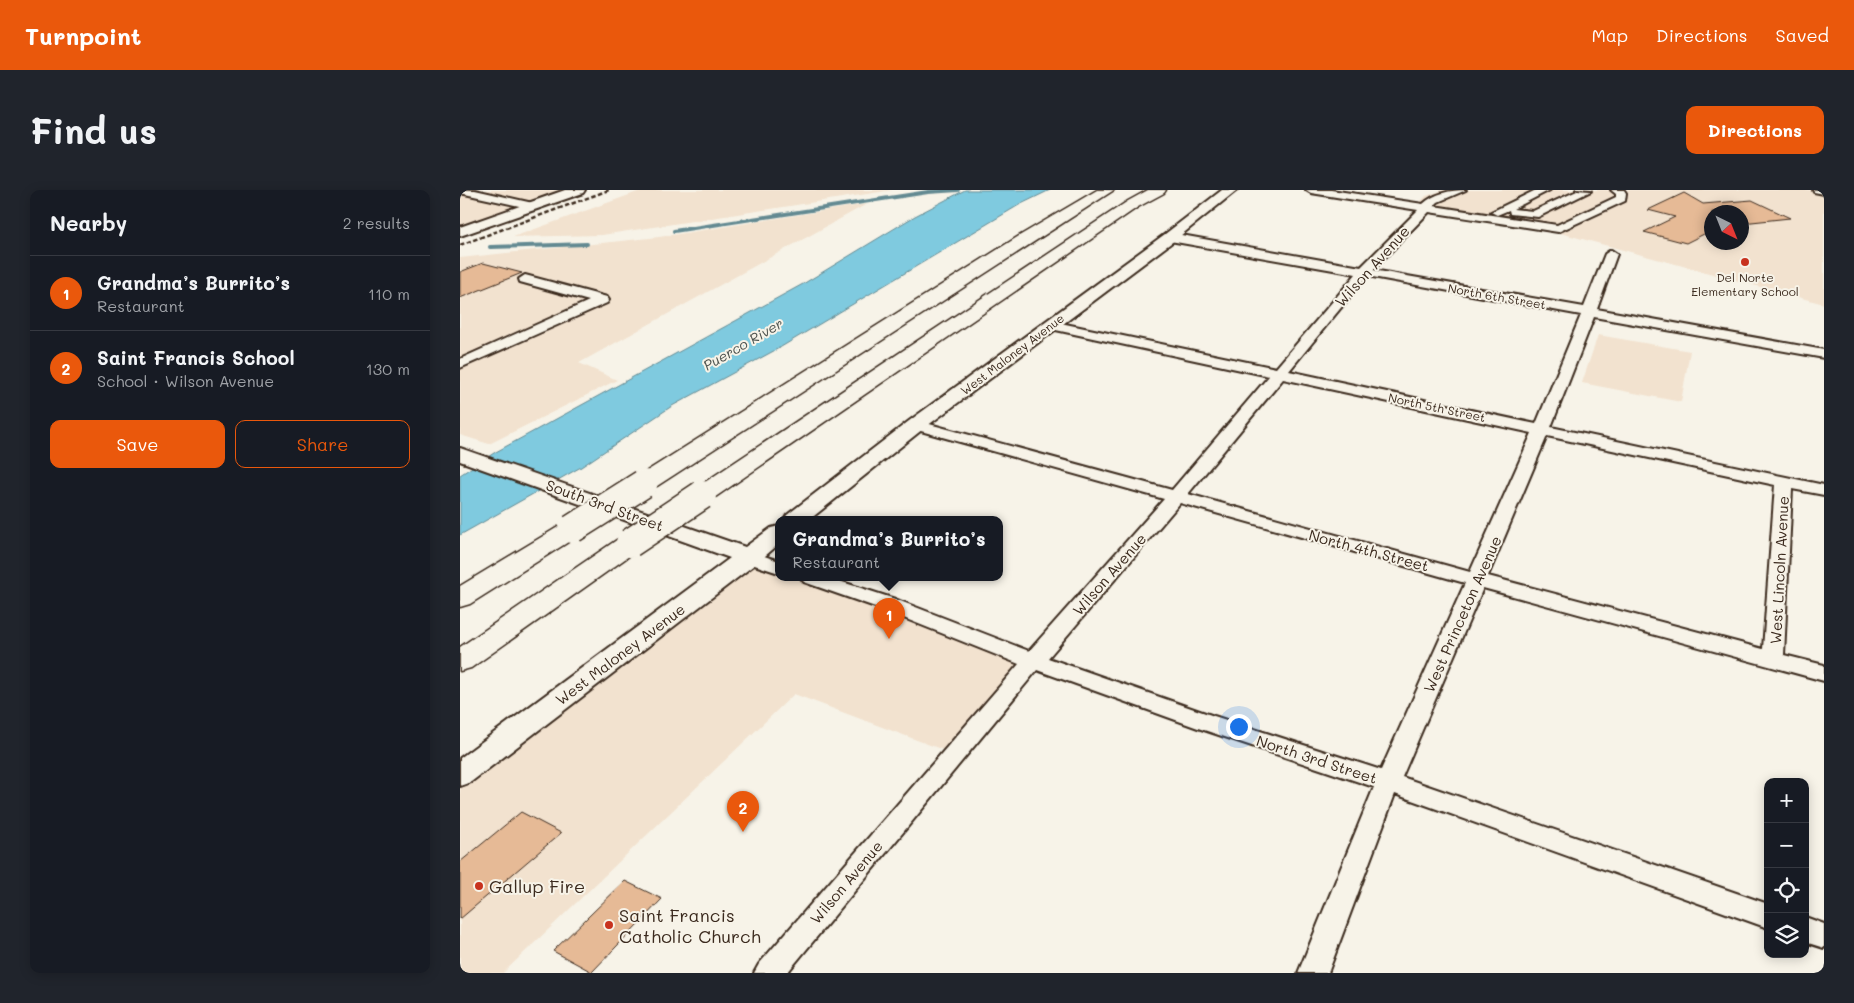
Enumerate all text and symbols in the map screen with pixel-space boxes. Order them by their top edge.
text: Turnpoint [25,20,141,51]
text: Map [1591,23,1628,47]
text: Directions [1656,23,1748,47]
text: Saved [1776,23,1829,47]
button: Directions [1686,106,1824,154]
text: Find us [30,107,157,153]
north arrow [1704,205,1749,250]
text: Nearby [50,209,127,236]
text: 2 results [343,212,410,233]
street label: Wilson Avenue [1330,221,1414,311]
marker: Del Norte Elementary School [1739,256,1751,268]
place label: Del Norte Elementary School [1691,269,1799,299]
text: Grandma’s Burrito’s [97,270,290,295]
street label: North 6th Street [1447,280,1547,312]
text: 1 [62,283,70,304]
text: 110 m [368,283,410,304]
text: Restaurant [97,295,185,316]
street label: West Maloney Avenue [957,310,1067,398]
water label: Puerco River [700,313,786,375]
text: Saint Francis School [97,345,295,370]
text: 2 [62,358,70,379]
text: 130 m [366,358,410,379]
text: School · Wilson Avenue [97,370,274,391]
street label: North 5th Street [1387,389,1487,425]
button: Save [50,420,225,468]
button: Share [235,420,410,468]
street label: South 3rd Street [543,474,667,536]
street label: West Lincoln Avenue [1765,495,1793,645]
popup [775,516,1003,581]
street label: North 4th Street [1307,524,1431,576]
text: Grandma’s Burrito’s [792,526,986,551]
street label: Wilson Avenue [1068,529,1150,619]
street label: West Princeton Avenue [1418,533,1506,695]
text: Restaurant [792,551,880,572]
pin: 1 [873,598,905,639]
street label: West Maloney Avenue [551,599,689,709]
your location [1226,714,1252,740]
street label: North 3rd Street [1254,730,1380,788]
map controls [1764,778,1809,958]
button: + [1764,778,1809,823]
pin: 2 [727,791,759,832]
button: − [1764,823,1809,868]
street label: Wilson Avenue [805,836,887,928]
button: locate [1764,868,1809,913]
place label: Gallup Fire [489,874,585,898]
marker: Gallup Fire [473,880,485,892]
place label: Saint Francis Catholic Church [619,903,761,948]
button: layers [1764,913,1809,958]
marker: Saint Francis Catholic Church [603,919,615,931]

